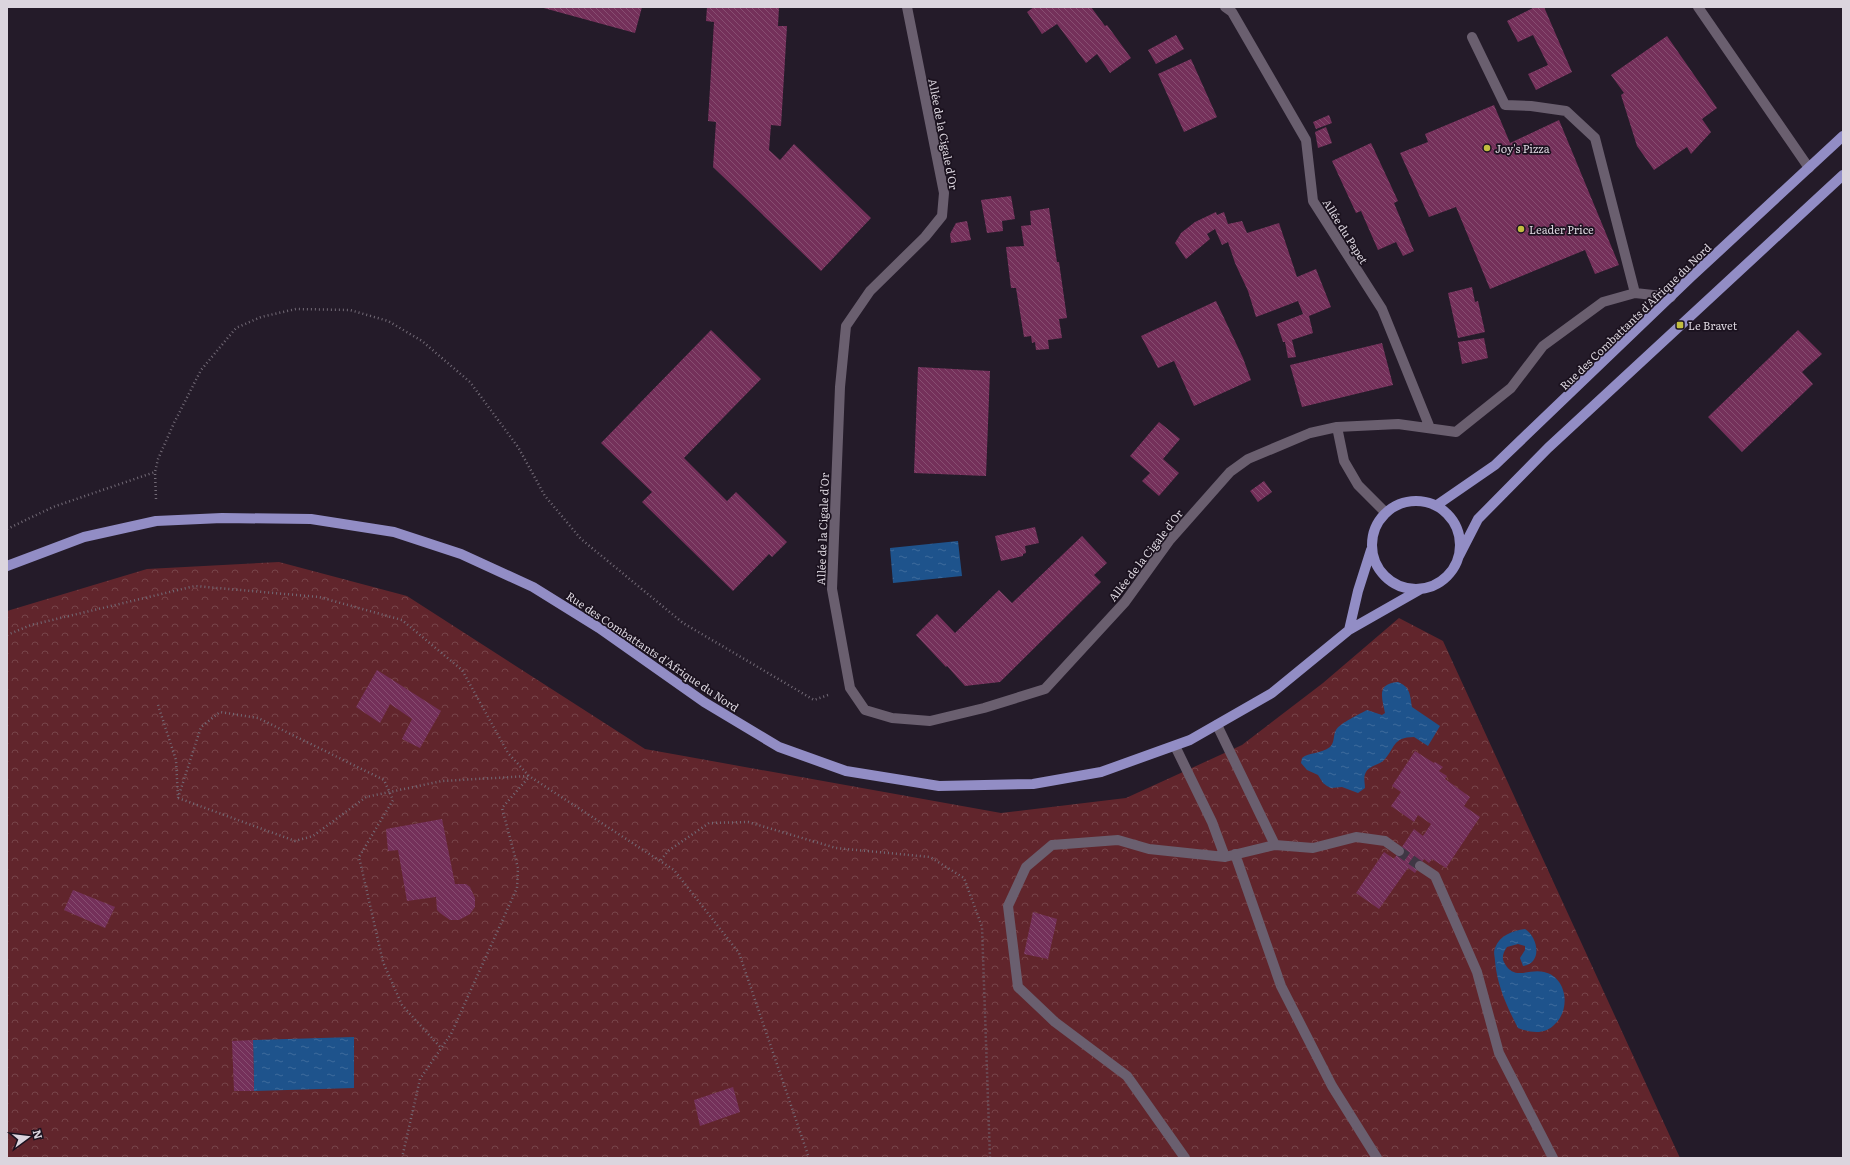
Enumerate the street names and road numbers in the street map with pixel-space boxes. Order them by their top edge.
street label: Allée de la Cigale d'Or [925,77,963,192]
street label: Allée du Papet [1320,195,1373,267]
street label: Rue des Combattants d'Afrique du Nord [1556,239,1714,393]
street label: Allée de la Cigale d'Or [812,472,832,586]
street label: Allée de la Cigale d'Or [1104,505,1187,604]
street label: Rue des Combattants d'Afrique du Nord [564,587,743,715]

